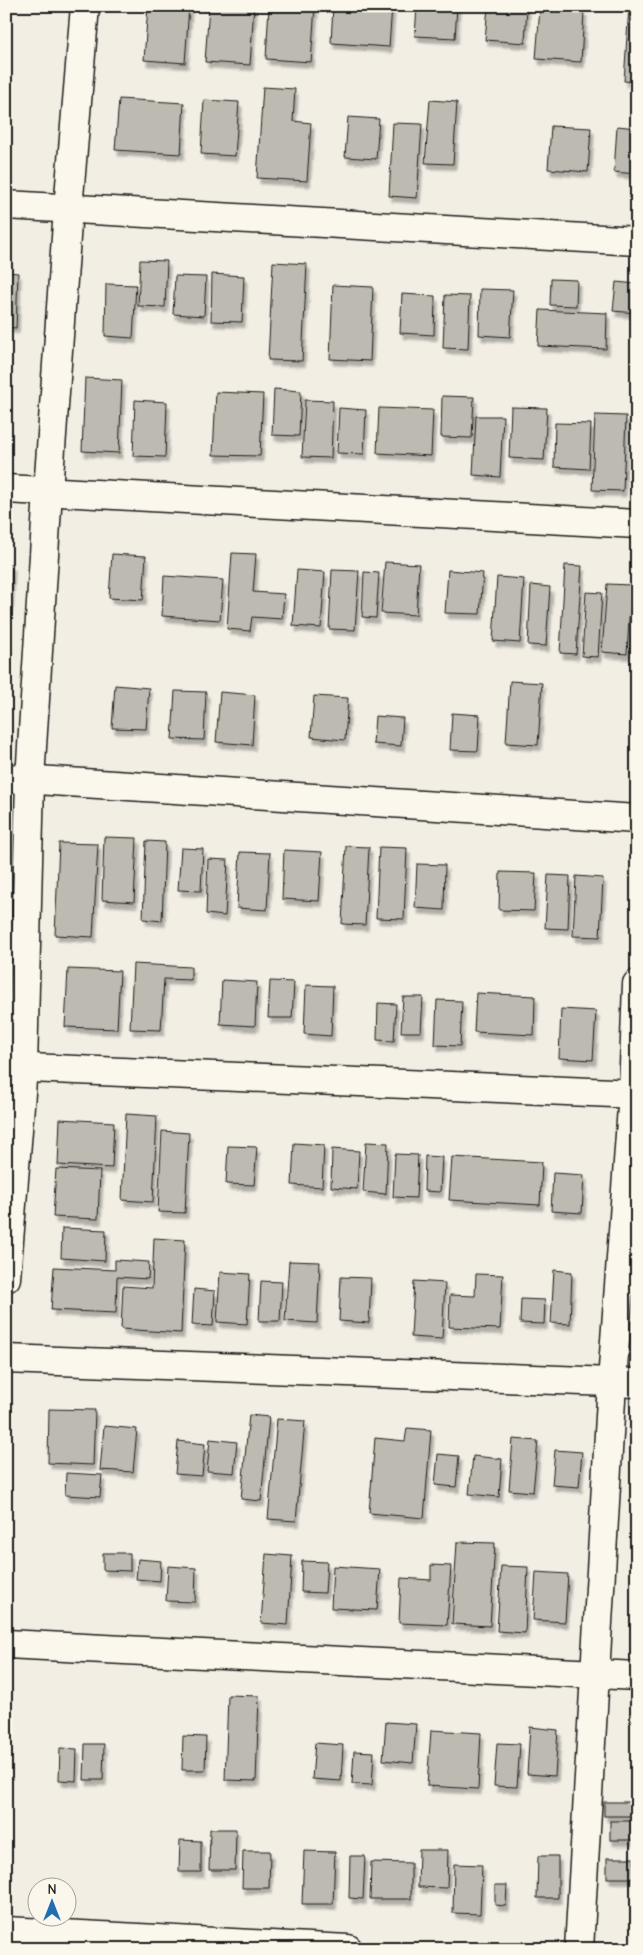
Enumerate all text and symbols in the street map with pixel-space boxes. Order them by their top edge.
north arrow [28,1878,78,1928]
text: N [47,1881,57,1898]

